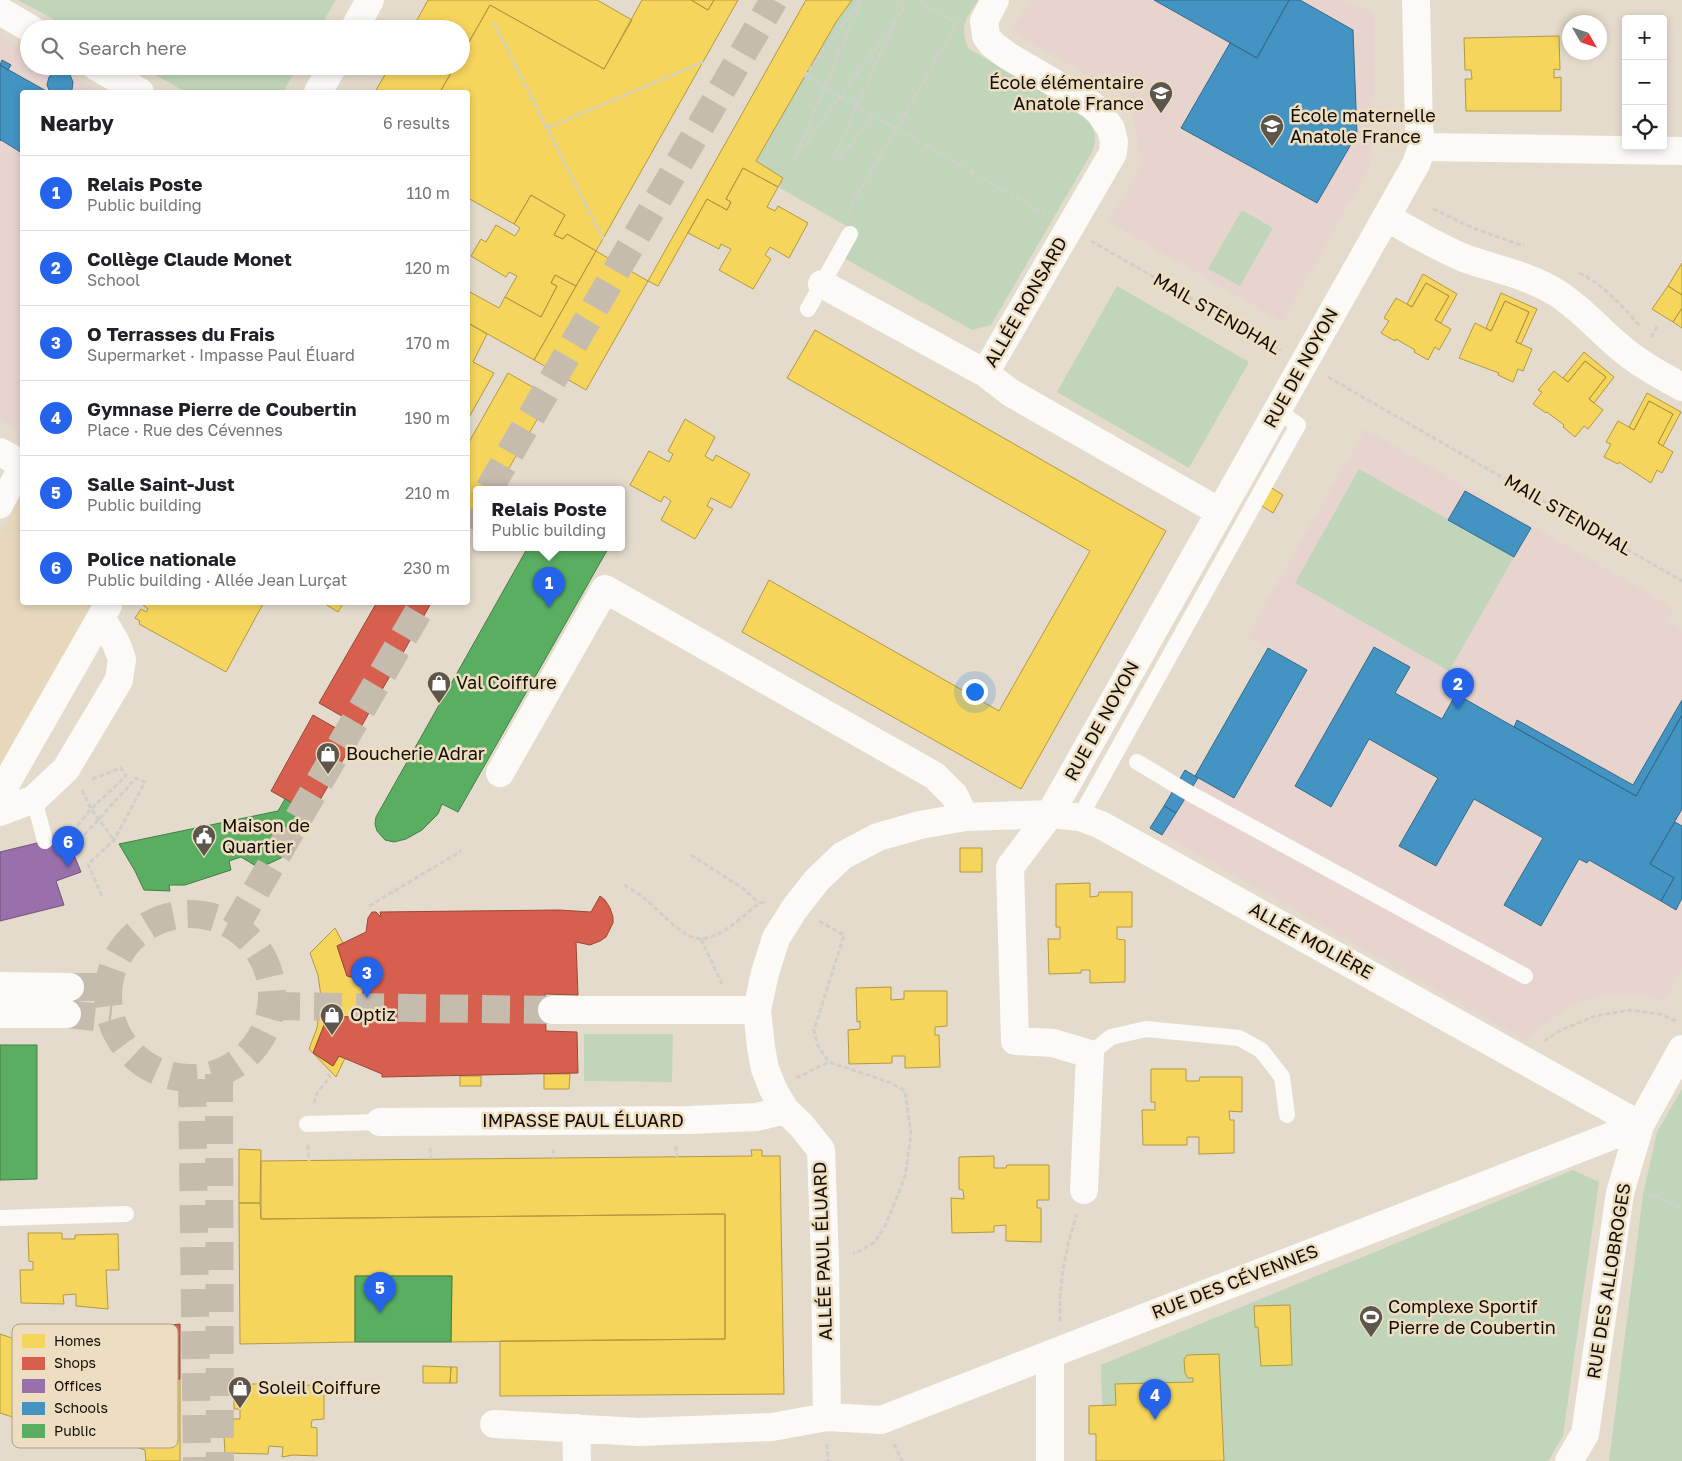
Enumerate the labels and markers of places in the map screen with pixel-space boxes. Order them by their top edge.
place label: École élémentaire Anatole France [989,71,1144,114]
school or university icon: École élémentaire Anatole France [1148,80,1174,114]
place label: École maternelle Anatole France [1290,104,1436,147]
school or university icon: École maternelle Anatole France [1259,113,1285,147]
pin: 1 [533,567,565,608]
pin: 2 [1442,668,1474,709]
shop icon: Val Coiffure [426,670,452,704]
place label: Val Coiffure [456,671,557,693]
shop icon: Boucherie Adrar [315,741,341,775]
place label: Boucherie Adrar [346,742,485,764]
place label: Maison de Quartier [222,814,310,857]
public building icon: Maison de Quartier [191,823,217,857]
pin: 6 [52,826,84,867]
pin: 3 [351,957,383,998]
shop icon: Optiz [319,1002,345,1036]
place label: Optiz [350,1003,396,1025]
pin: 5 [364,1272,396,1313]
place label: Complexe Sportif Pierre de Coubertin [1388,1295,1556,1338]
sports icon: Complexe Sportif Pierre de Coubertin [1358,1304,1384,1338]
shop icon: Soleil Coiffure [227,1375,253,1409]
place label: Soleil Coiffure [258,1376,381,1398]
pin: 4 [1139,1379,1171,1420]

